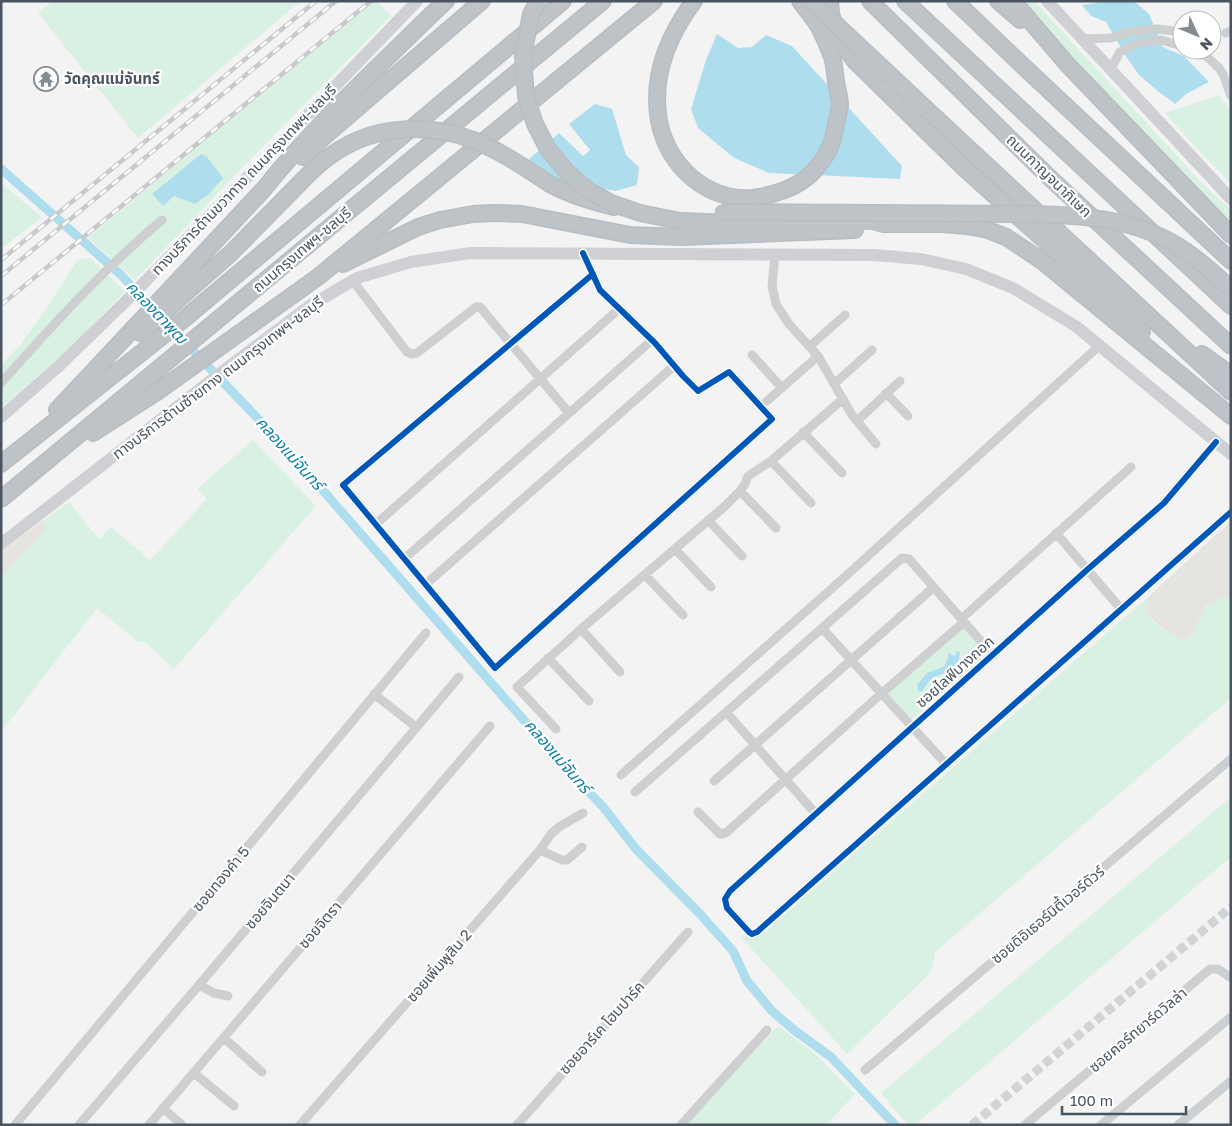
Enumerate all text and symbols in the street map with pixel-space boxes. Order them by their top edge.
north arrow [1172,10,1222,60]
text: N [1197,35,1217,54]
temple icon: วัดคุณแม่จันทร์ [33,66,59,92]
place label: วัดคุณแม่จันทร์ [64,69,160,88]
street label: ทางบริการด้านขวาทาง ถนนกรุงเทพฯ-ชลบุรี [148,81,340,279]
street label: ถนนกาญจนาภิเษก [1003,130,1096,220]
street label: ถนนกรุงเทพฯ-ชลบุรี [249,204,355,296]
water label: คลองตาพุฒ [122,277,193,349]
street label: ทางบริการด้านซ้ายทาง ถนนกรุงเทพฯ-ชลบุรี [108,292,327,463]
water label: คลองแม่จันทร์ [252,412,331,497]
street label: ซอยไลฟ์บางกอก [912,631,997,711]
water label: คลองแม่จันทร์ [520,715,598,800]
street label: ซอยทองคำ 5 [188,842,253,915]
street label: ซอยดิอิเธอร์นิตี้เวอร์ดัวร์ [986,860,1108,967]
street label: ซอยจินตนา [241,869,298,932]
street label: ซอยจิตรา [294,897,345,952]
street label: ซอยเพิ่มพูสิน 2 [402,925,475,1006]
street label: ซอยอาร์เค โฮมปาร์ค [555,977,648,1078]
street label: ซอยคอร์ทยาร์ดวิลล่า [1085,983,1190,1075]
scale bar [1062,1084,1186,1116]
text: 100 m [1070,1091,1113,1109]

